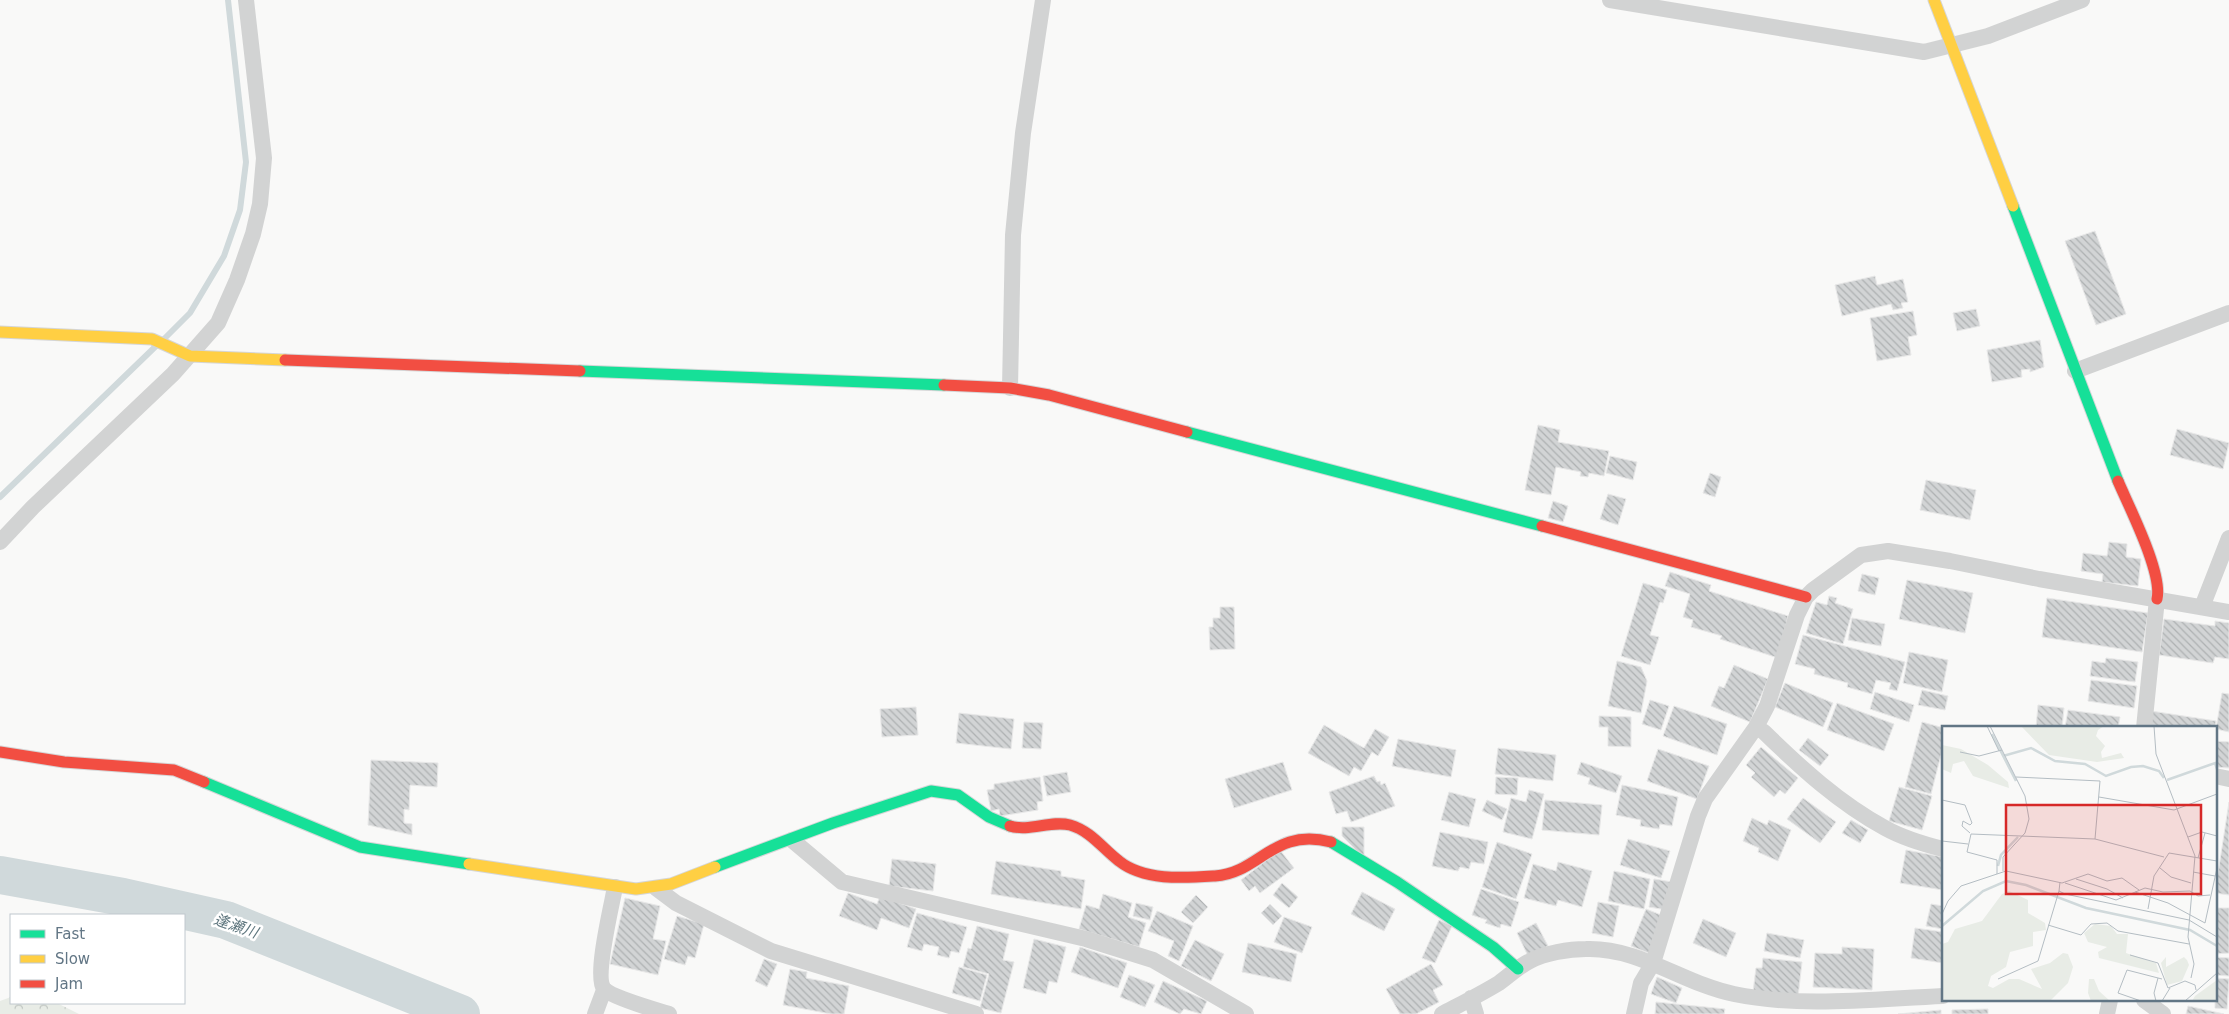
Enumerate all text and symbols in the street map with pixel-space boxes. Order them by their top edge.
inset map [1942,726,2216,1002]
water label: 逢瀬川 [212,910,262,942]
legend [10,914,185,1004]
text: Fast [55,925,85,943]
text: Slow [55,950,90,968]
text: Jam [54,975,83,993]

